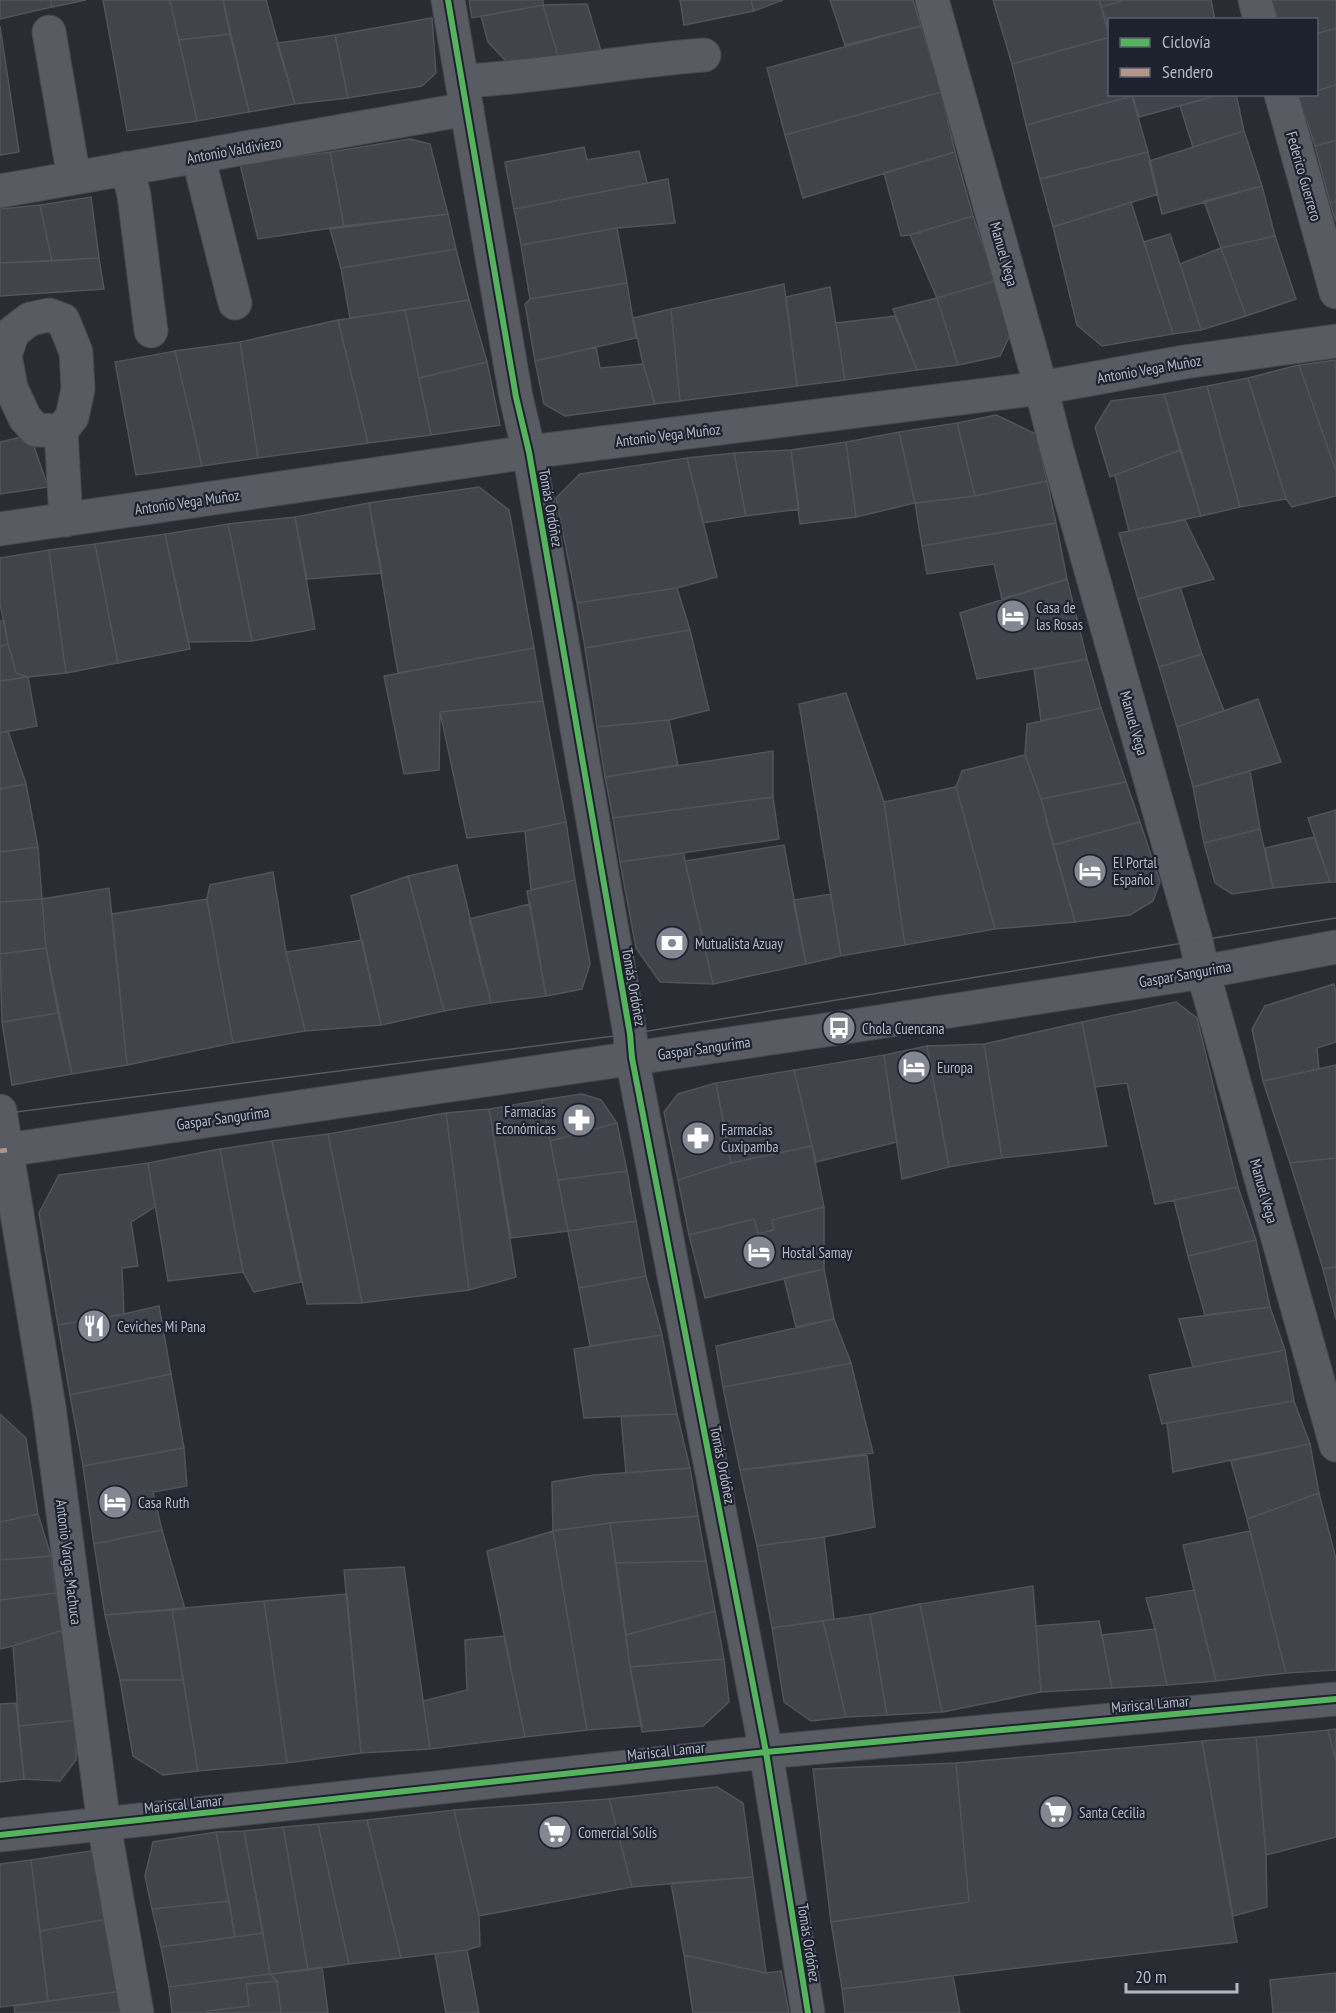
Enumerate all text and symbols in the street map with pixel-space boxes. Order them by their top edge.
legend [1108,18,1318,96]
text: Ciclovía [1162,30,1210,53]
text: Sendero [1162,60,1213,83]
street label: Federico Guerrero [1282,129,1326,223]
street label: Antonio Valdiviezo [185,132,283,168]
street label: Manuel Vega [986,220,1022,288]
street label: Antonio Vega Muñoz [1095,350,1203,388]
street label: Antonio Vega Muñoz [614,419,722,451]
street label: Tomás Ordóñez [535,467,567,549]
street label: Antonio Vega Muñoz [133,485,241,519]
hotel icon: Casa de las Rosas [995,598,1031,634]
place label: Casa de las Rosas [1036,598,1083,634]
street label: Manuel Vega [1116,689,1152,757]
hotel icon: El Portal Español [1072,853,1108,889]
place label: El Portal Español [1113,853,1158,889]
bank icon: Mutualista Azuay [654,925,690,961]
place label: Mutualista Azuay [695,934,783,953]
street label: Tomás Ordóñez [618,946,650,1028]
street label: Gaspar Sangurima [1137,957,1233,991]
bus stop icon: Chola Cuencana [821,1010,857,1046]
place label: Chola Cuencana [862,1019,945,1038]
street label: Gaspar Sangurima [656,1032,752,1064]
hotel icon: Europa [896,1049,932,1085]
place label: Europa [937,1058,973,1077]
street label: Gaspar Sangurima [175,1102,271,1134]
place label: Farmacias Económicas [496,1102,556,1138]
pharmacy icon: Farmacias Económicas [561,1102,597,1138]
pharmacy icon: Farmacias Cuxipamba [680,1120,716,1156]
place label: Farmacias Cuxipamba [721,1120,778,1156]
street label: Manuel Vega [1246,1157,1282,1225]
hotel icon: Hostal Samay [741,1234,777,1270]
place label: Hostal Samay [782,1243,853,1262]
restaurant icon: Ceviches Mi Pana [76,1308,112,1344]
place label: Ceviches Mi Pana [117,1317,206,1336]
street label: Tomás Ordóñez [706,1424,740,1506]
hotel icon: Casa Ruth [97,1484,133,1520]
place label: Casa Ruth [138,1493,189,1512]
street label: Antonio Vargas Machuca [52,1498,86,1626]
street label: Mariscal Lamar [1110,1691,1191,1717]
street label: Mariscal Lamar [626,1737,707,1765]
street label: Mariscal Lamar [143,1790,224,1818]
supermarket icon: Santa Cecilia [1038,1794,1074,1830]
place label: Santa Cecilia [1079,1803,1145,1822]
supermarket icon: Comercial Solís [537,1814,573,1850]
place label: Comercial Solís [578,1823,657,1842]
street label: Tomás Ordóñez [793,1902,825,1984]
scale bar [1126,1956,1237,1994]
text: 20 m [1135,1965,1167,1988]

